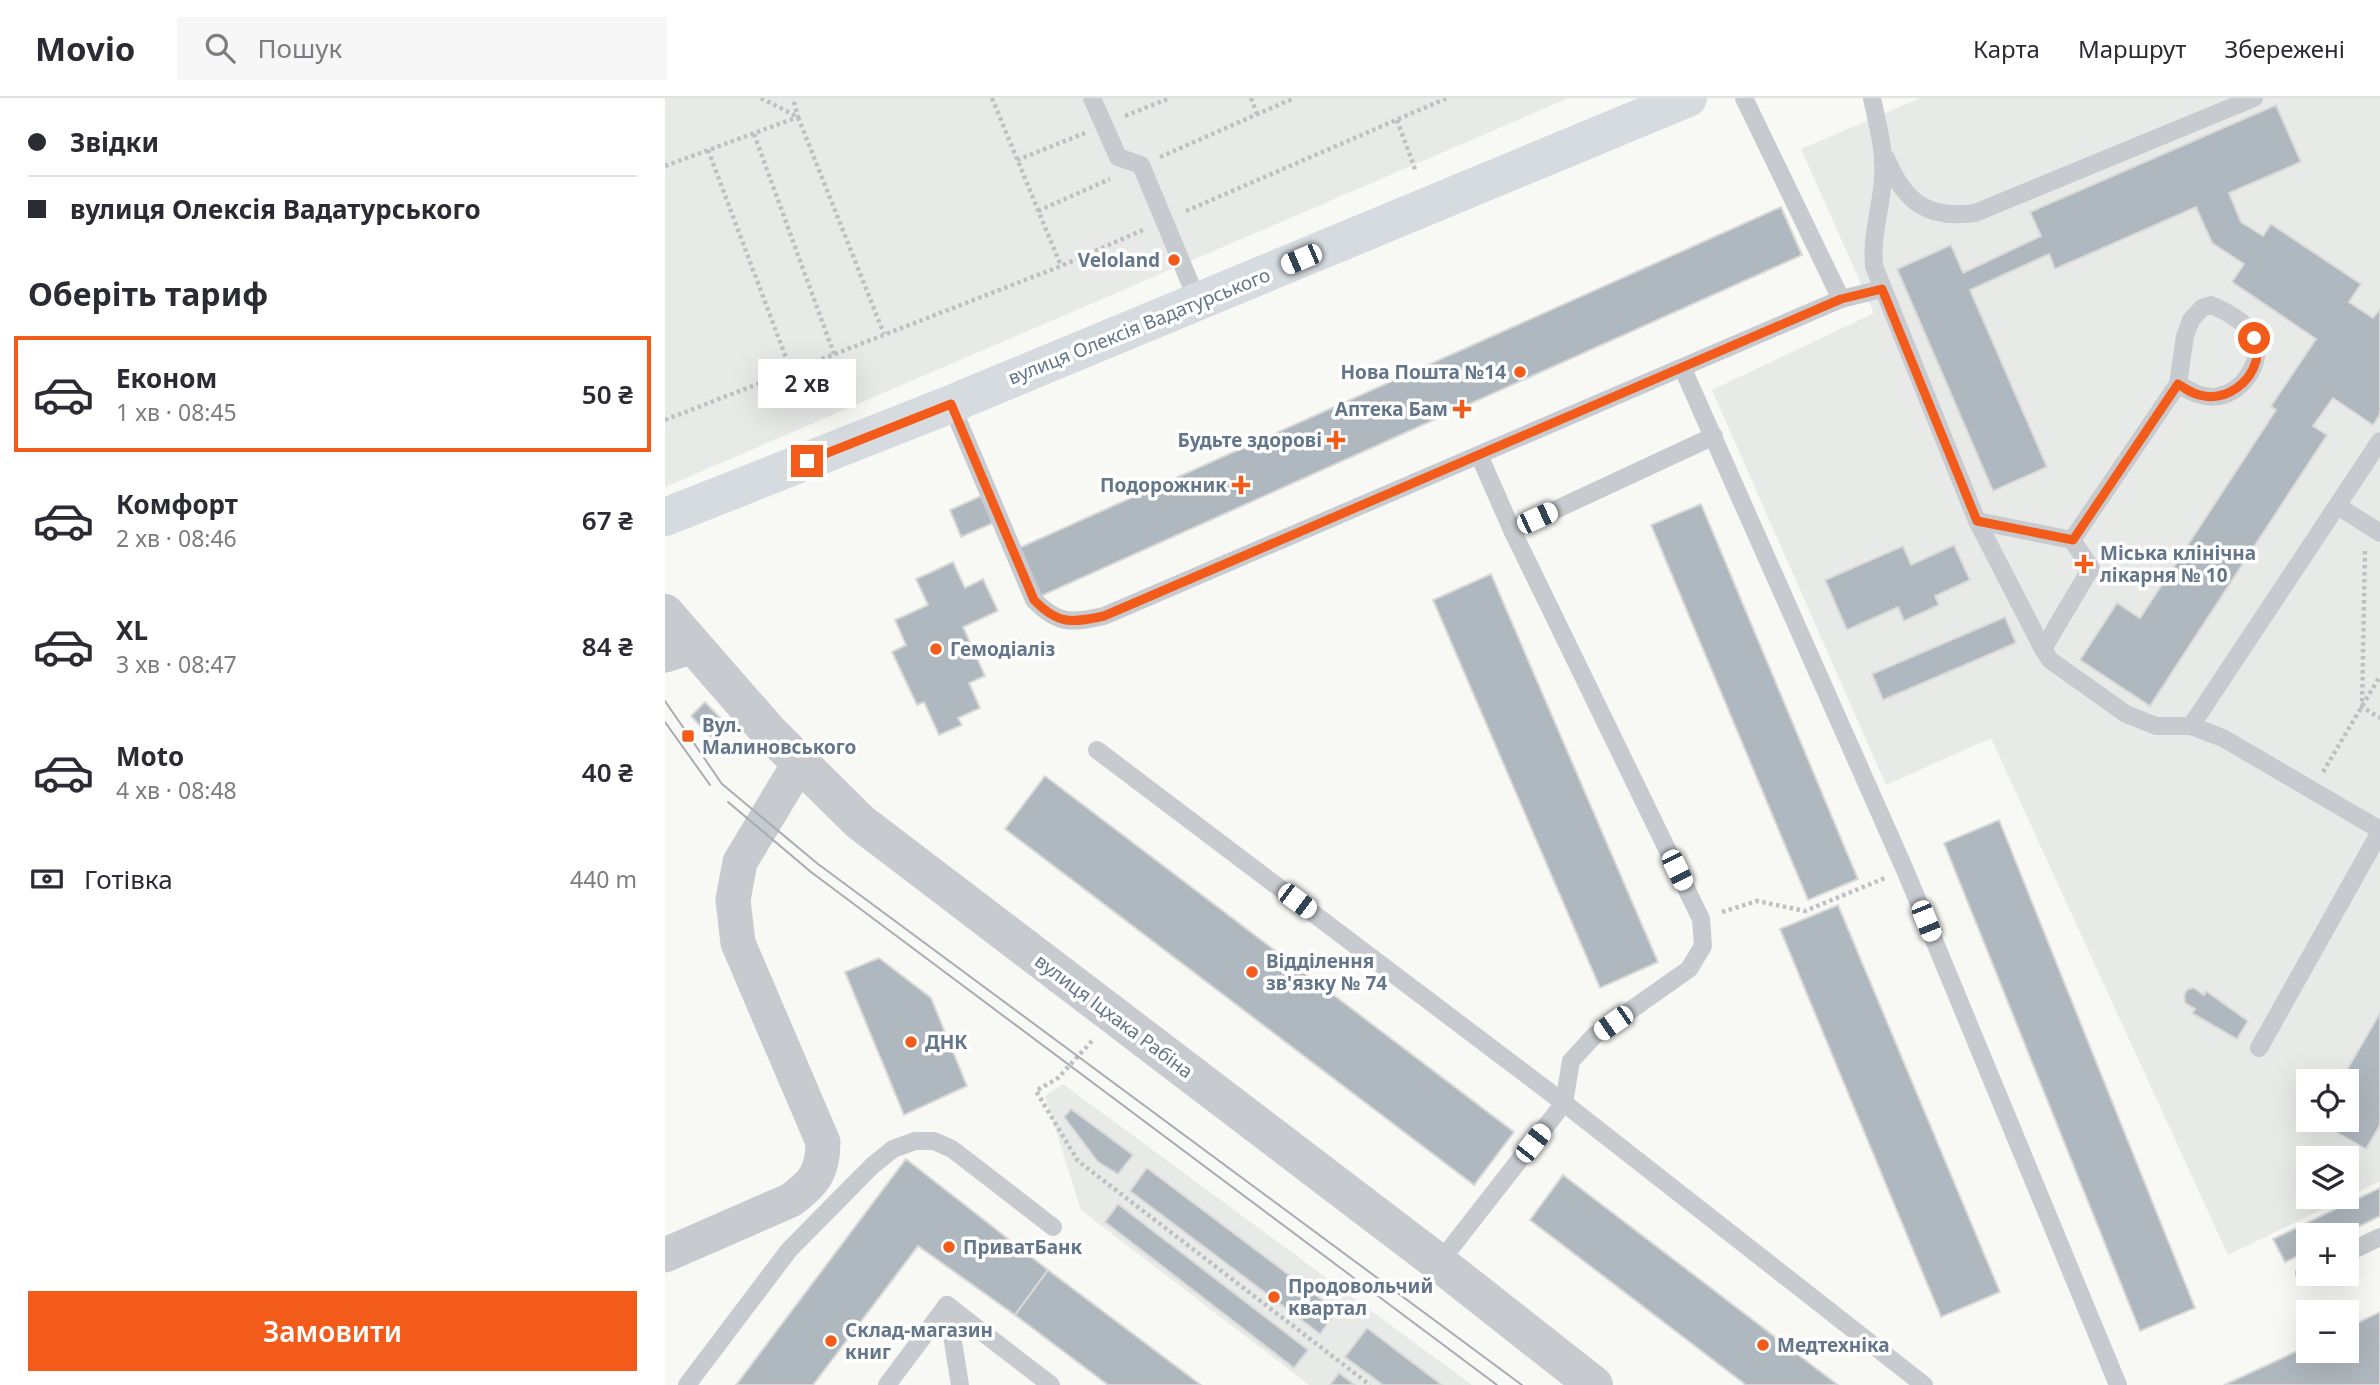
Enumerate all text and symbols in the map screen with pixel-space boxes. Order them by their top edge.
search box [177,17,667,80]
text: Movio [35,26,135,71]
icon: search [201,29,239,67]
text: Пошук [257,30,342,66]
text: Карта [1973,32,2040,65]
text: Маршрут [2078,32,2186,65]
text: Збережені [2224,32,2345,65]
text: Звідки [70,124,159,160]
text: вулиця Олексія Вадатурського [70,191,481,227]
car [1278,241,1325,277]
place label: Veloland [1078,247,1160,273]
marker: Veloland [1166,252,1182,268]
street label: вулиця Олексія Вадатурського [1004,261,1274,391]
text: Оберіть тариф [28,272,268,315]
route start [2238,322,2270,354]
place label: Нова Пошта №14 [1340,359,1506,385]
text: Економ [116,360,217,396]
callout: 2 хв [758,360,856,408]
icon: car [32,363,95,426]
marker: Нова Пошта №14 [1512,364,1528,380]
text: 2 хв [784,367,830,399]
text: 50 ₴ [582,376,633,412]
text: 1 хв · 08:45 [116,396,237,428]
place label: Аптека Бам [1335,396,1448,422]
marker: Аптека Бам [1454,401,1470,417]
place label: Будьте здорові [1178,427,1322,453]
marker: Будьте здорові [1328,432,1344,448]
route end [791,445,823,477]
place label: Подорожник [1100,472,1227,498]
marker: Подорожник [1233,477,1249,493]
text: Комфорт [116,486,238,522]
icon: car [32,489,95,552]
car [1514,500,1561,536]
text: 67 ₴ [582,502,633,538]
text: 2 хв · 08:46 [116,522,237,554]
place label: Міська клінічна лікарня № 10 [2100,540,2256,588]
marker: Міська клінічна лікарня № 10 [2074,554,2094,574]
text: XL [116,612,148,648]
icon: car [32,615,95,678]
text: 84 ₴ [582,628,633,664]
place label: Гемодіаліз [950,636,1056,662]
marker: Гемодіаліз [928,641,944,657]
text: 3 хв · 08:47 [116,648,237,680]
place label: Вул. Малиновського [702,712,856,760]
marker: Вул. Малиновського [680,728,696,744]
text: Moto [116,738,184,774]
icon: car [32,741,95,804]
text: 40 ₴ [582,754,633,790]
text: 4 хв · 08:48 [116,774,237,806]
car [1659,847,1696,893]
icon: cash [28,860,66,898]
text: Готівка [84,861,173,897]
text: 440 m [570,863,637,895]
car [1274,880,1321,922]
car [1909,898,1944,944]
street label: вулиця Іцхака Рабіна [1030,948,1198,1084]
place label: Відділення зв'язку № 74 [1266,948,1387,996]
marker: Відділення зв'язку № 74 [1244,964,1260,980]
car [1590,1002,1637,1044]
place label: ДНК [925,1029,968,1055]
marker: ДНК [903,1034,919,1050]
map controls [2296,1069,2359,1363]
button: locate [2296,1069,2359,1132]
car [1512,1120,1555,1166]
button: layers [2296,1146,2359,1209]
button: + [2296,1223,2359,1286]
place label: ПриватБанк [963,1234,1083,1260]
marker: ПриватБанк [941,1239,957,1255]
place label: Продовольчий квартал [1288,1273,1433,1321]
marker: Продовольчий квартал [1266,1289,1282,1305]
button: Замовити [28,1291,637,1371]
button: − [2296,1300,2359,1363]
place label: Склад-магазин книг [845,1317,993,1365]
place label: Медтехніка [1777,1332,1890,1358]
marker: Склад-магазин книг [823,1333,839,1349]
marker: Медтехніка [1755,1337,1771,1353]

